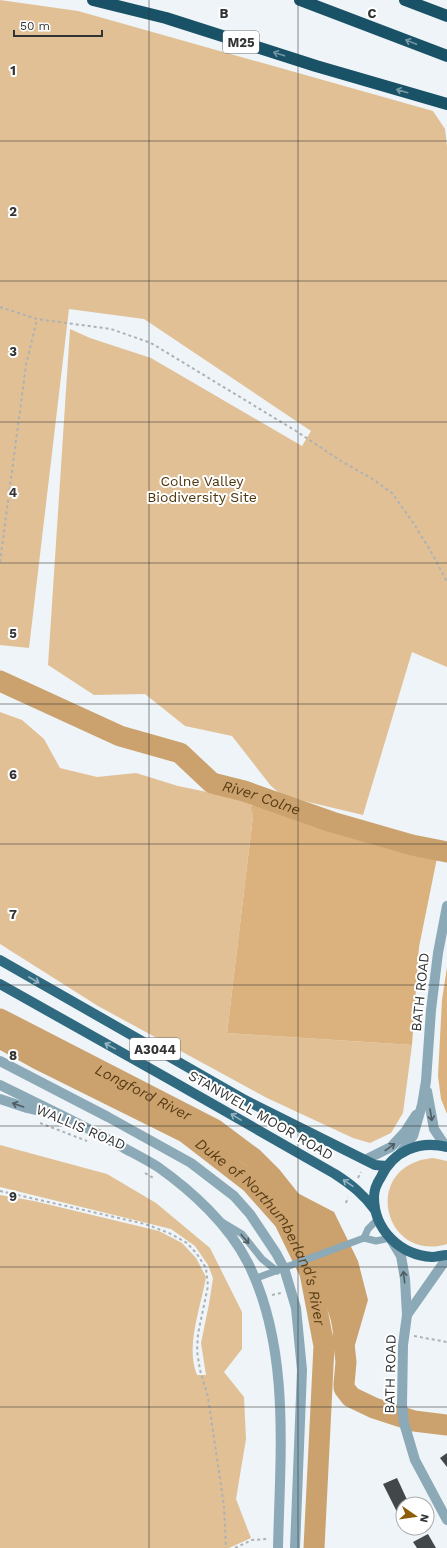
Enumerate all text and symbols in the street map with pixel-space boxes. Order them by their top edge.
text: B [220,6,229,21]
text: C [368,6,377,21]
scale bar [14,12,102,38]
text: 50 m [20,19,50,33]
road number: M25 [223,31,259,53]
one-way arrow [405,37,417,45]
one-way arrow [272,50,285,57]
text: 1 [10,63,16,78]
one-way arrow [396,87,409,94]
text: 2 [9,204,17,219]
text: 3 [9,344,17,359]
park label: Colne Valley Biodiversity Site [147,473,257,505]
text: 4 [9,485,18,500]
text: 5 [9,626,17,641]
text: 6 [9,767,17,782]
water label: River Colne [221,777,303,819]
text: 7 [9,907,17,922]
street label: BATH ROAD [408,952,432,1032]
one-way arrow [28,976,40,984]
road number: A3044 [130,1038,180,1060]
one-way arrow [105,1042,117,1050]
text: 8 [9,1048,17,1063]
water label: Longford River [92,1060,195,1125]
street label: STANWELL MOOR ROAD [186,1067,336,1163]
one-way arrow [12,1101,25,1108]
street label: WALLIS ROAD [34,1101,128,1153]
one-way arrow [428,1109,436,1122]
one-way arrow [230,1113,242,1121]
water label: Duke of Northumberland's River [192,1134,329,1328]
one-way arrow [384,1143,395,1151]
one-way arrow [343,1179,354,1187]
text: 9 [9,1189,17,1204]
one-way arrow [241,1233,250,1244]
one-way arrow [400,1271,408,1284]
street label: BATH ROAD [381,1334,399,1414]
north arrow [395,1496,435,1536]
text: N [417,1513,432,1524]

